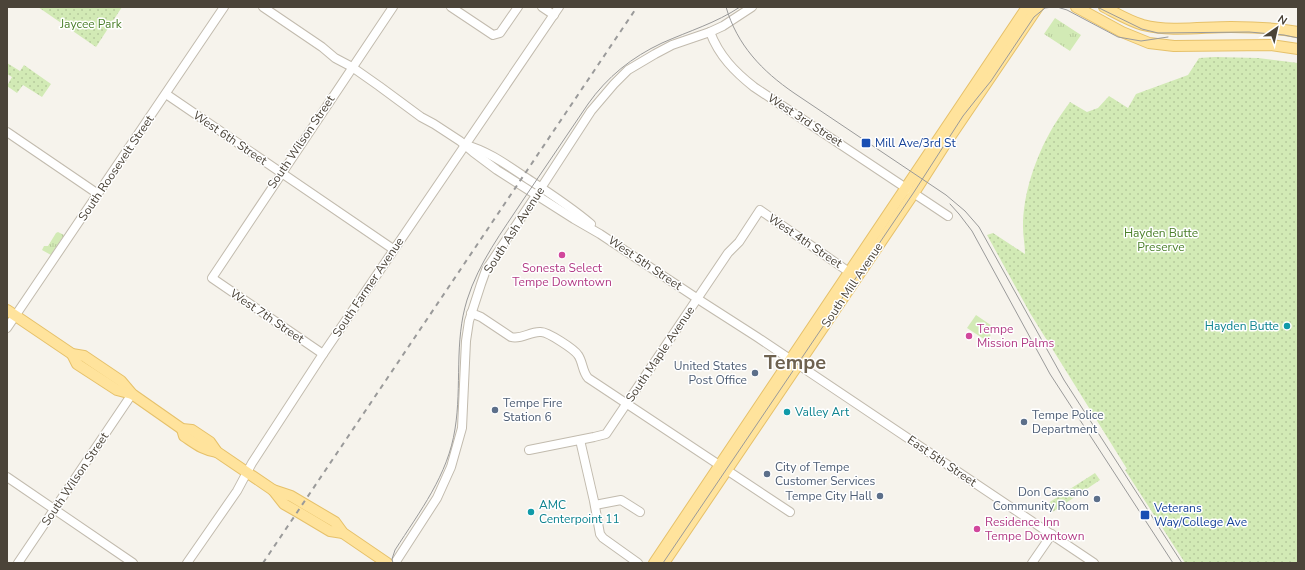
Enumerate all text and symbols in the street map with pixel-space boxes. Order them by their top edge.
north arrow [1257,8,1297,48]
text: N [1275,12,1290,29]
park label: Jaycee Park [59,16,123,32]
street label: West 3rd Street [765,90,846,151]
street label: South Wilson Street [264,91,339,192]
street label: West 6th Street [190,107,271,169]
street label: South Roosevelt Street [75,111,158,224]
place label: Mill Ave/3rd St [875,135,956,151]
marker: Mill Ave/3rd St [860,137,872,149]
street label: South Ash Avenue [480,184,548,276]
street label: West 4th Street [765,210,846,272]
park label: Hayden Butte Preserve [1124,225,1198,255]
street label: West 5th Street [605,232,686,294]
street label: South Farmer Avenue [329,234,407,340]
street label: South Mill Avenue [818,240,886,330]
marker: Sonesta Select Tempe Downtown [557,250,567,260]
place label: Sonesta Select Tempe Downtown [512,260,612,290]
street label: West 7th Street [227,285,308,347]
street label: South Maple Avenue [622,303,698,405]
place label: Hayden Butte [1205,318,1279,334]
place label: Tempe Mission Palms [977,321,1054,351]
marker: Hayden Butte [1282,321,1292,331]
marker: Tempe Mission Palms [964,331,974,341]
district label: Tempe [764,349,826,376]
place label: United States Post Office [674,358,747,388]
marker: United States Post Office [750,368,760,378]
place label: Tempe Fire Station 6 [503,395,562,425]
place label: Valley Art [794,404,850,420]
marker: Tempe Fire Station 6 [490,405,500,415]
marker: Valley Art [782,407,792,417]
place label: Tempe Police Department [1032,407,1104,437]
marker: Tempe Police Department [1019,417,1029,427]
street label: South Wilson Street [38,428,113,529]
street label: East 5th Street [904,432,980,491]
place label: City of Tempe Customer Services [775,459,875,489]
marker: City of Tempe Customer Services [762,469,772,479]
place label: Don Cassano Community Room [993,484,1089,514]
place label: Tempe City Hall [786,488,872,504]
marker: Tempe City Hall [875,491,885,501]
marker: Don Cassano Community Room [1092,494,1102,504]
place label: AMC Centerpoint 11 [539,497,620,527]
place label: Veterans Way/College Ave [1153,500,1247,530]
marker: AMC Centerpoint 11 [526,507,536,517]
marker: Veterans Way/College Ave [1139,509,1151,521]
place label: Residence Inn Tempe Downtown [985,514,1084,544]
marker: Residence Inn Tempe Downtown [972,524,982,534]

